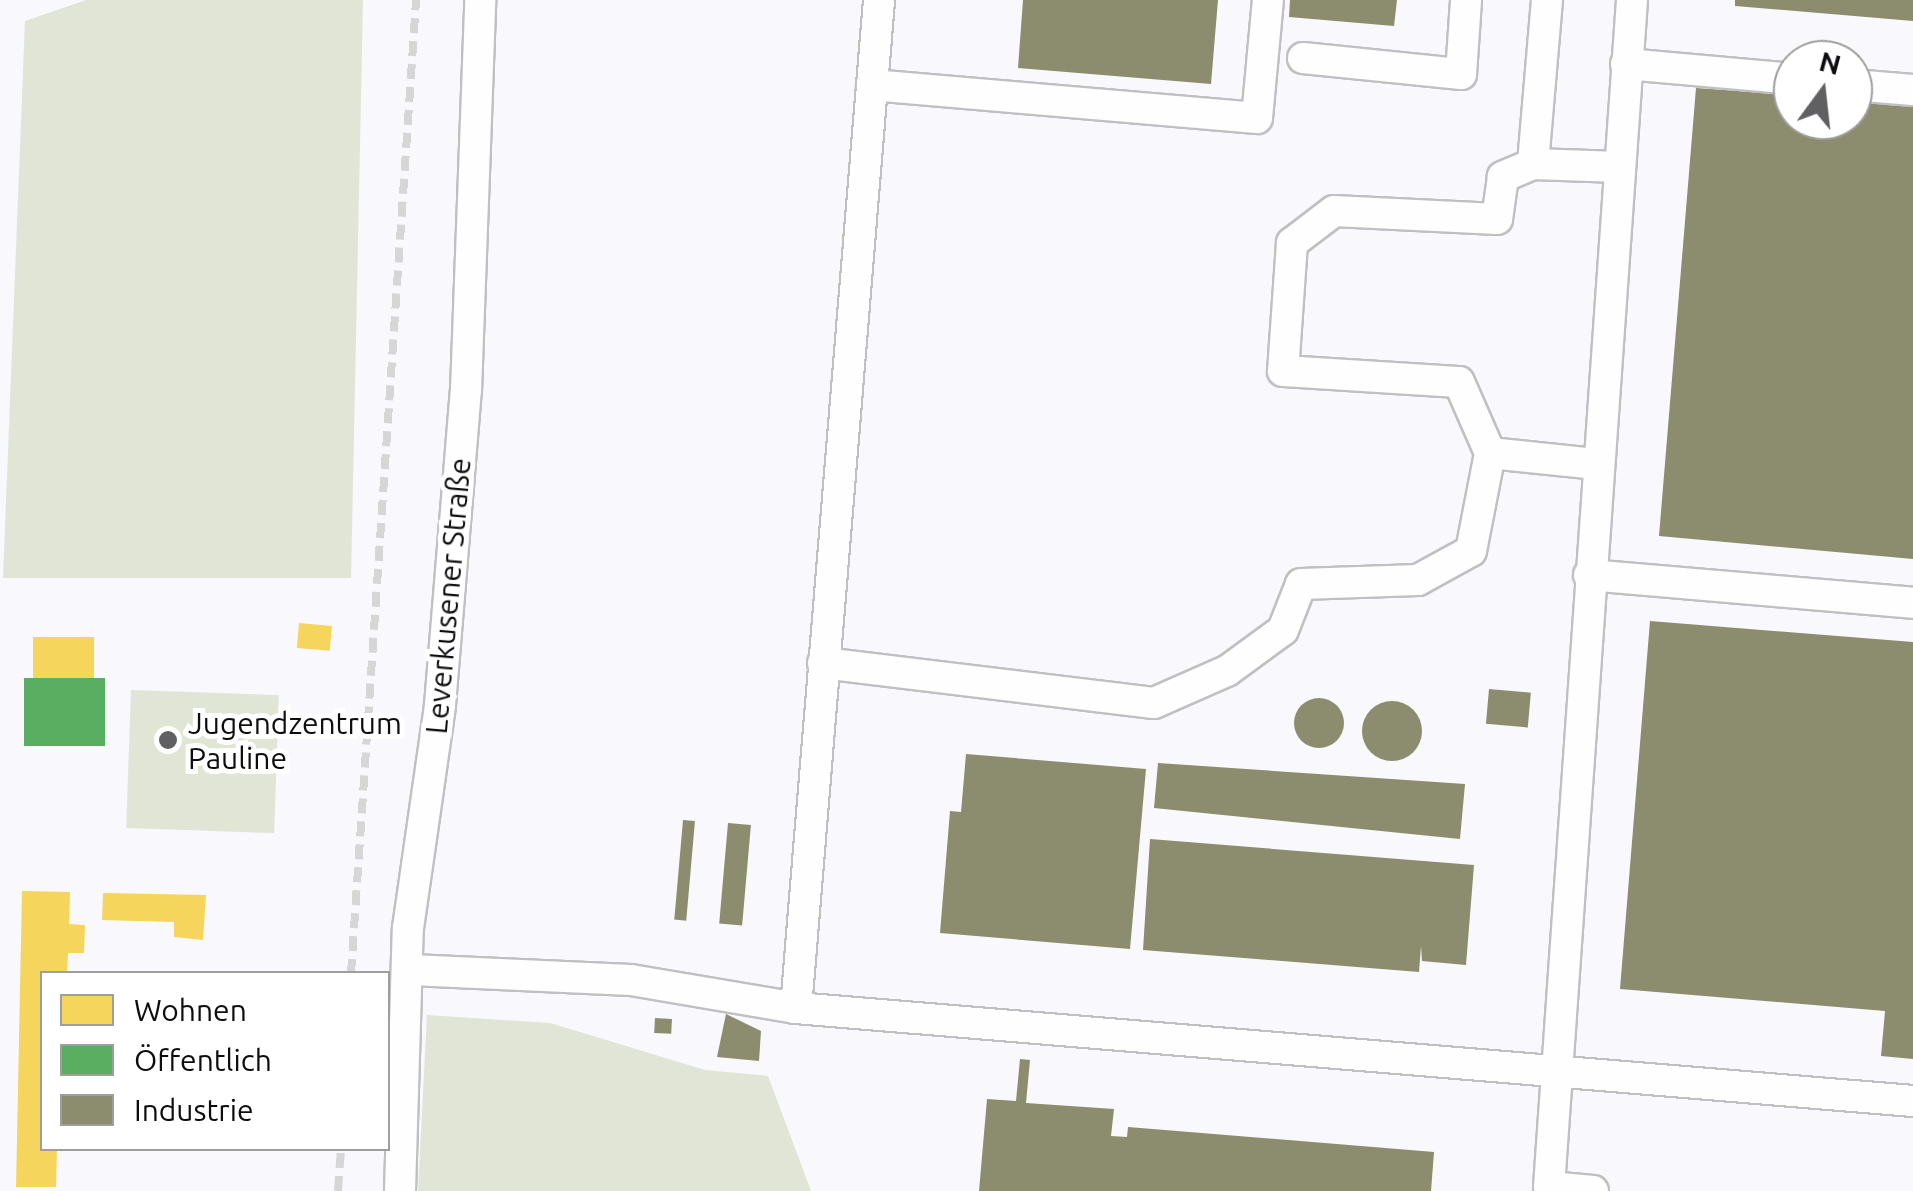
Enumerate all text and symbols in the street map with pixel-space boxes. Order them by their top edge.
north arrow [1773,40,1873,140]
text: N [1816,45,1844,80]
street label: Leverkusener Straße [418,456,478,736]
place label: Jugendzentrum Pauline [188,705,402,776]
marker: Jugendzentrum Pauline [157,729,179,751]
legend [40,971,390,1151]
text: Wohnen [134,993,247,1027]
text: Öffentlich [134,1043,272,1077]
text: Industrie [134,1093,254,1127]

